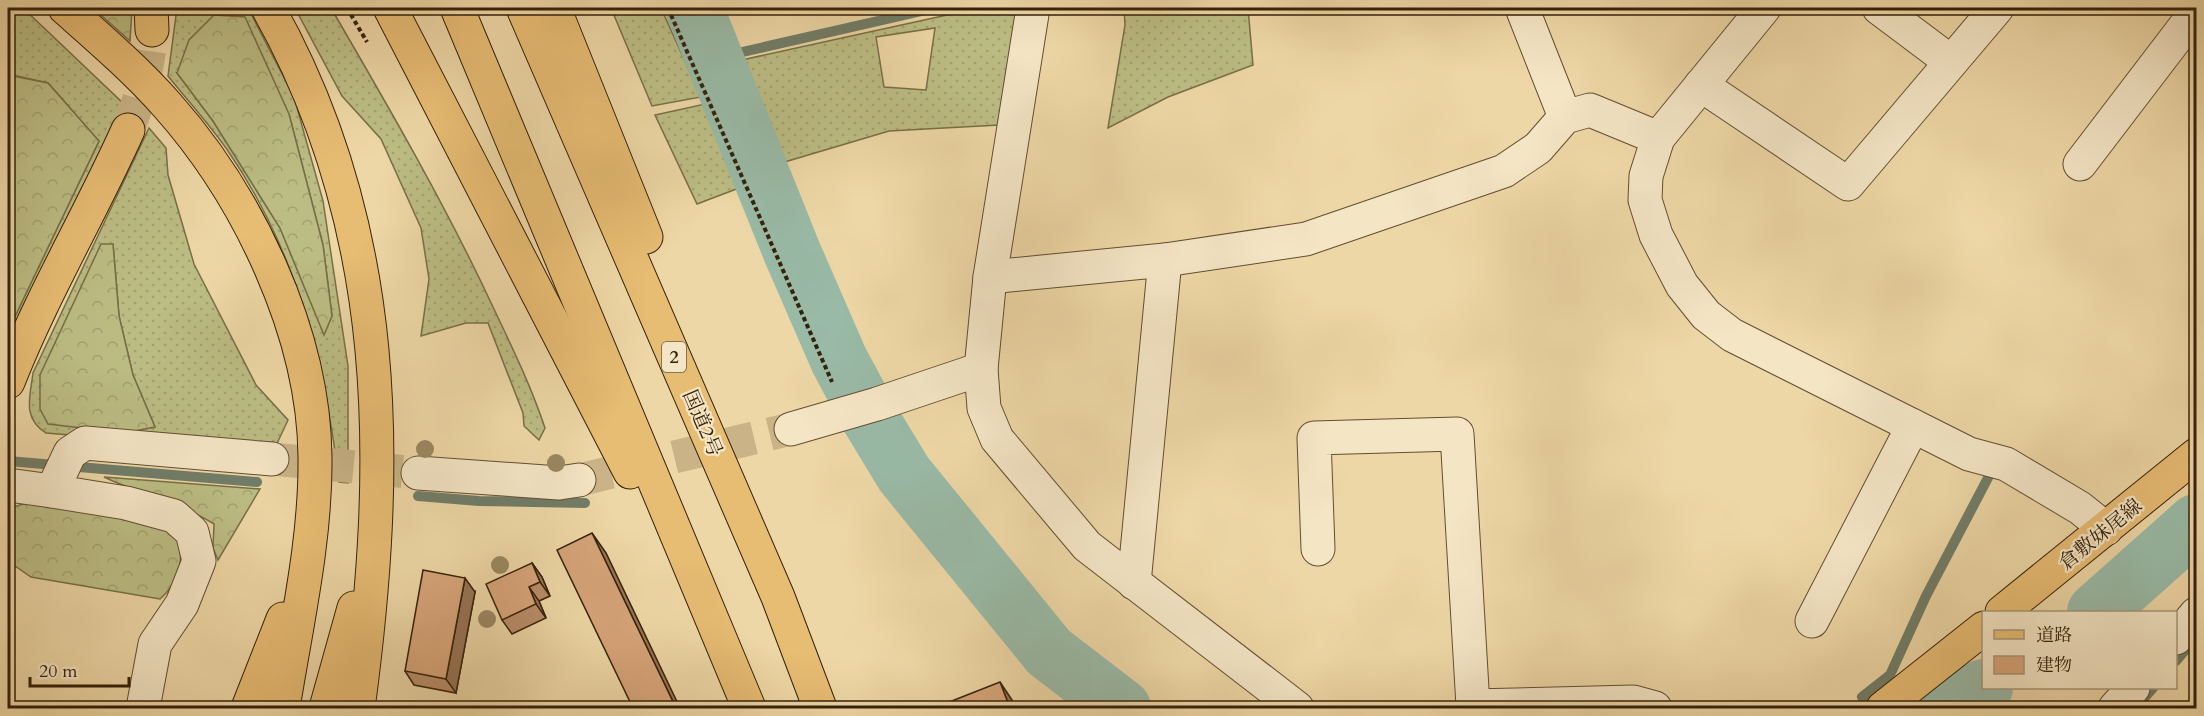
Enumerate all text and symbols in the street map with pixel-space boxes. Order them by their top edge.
road number: 2 [662,342,686,372]
street label: 国道2号 [676,386,729,461]
street label: 倉敷妹尾線 [2053,492,2148,576]
legend [1982,611,2177,689]
text: 道路 [2036,623,2072,648]
scale bar [30,650,129,688]
text: 建物 [2036,653,2072,678]
text: 20 m [39,659,78,684]

